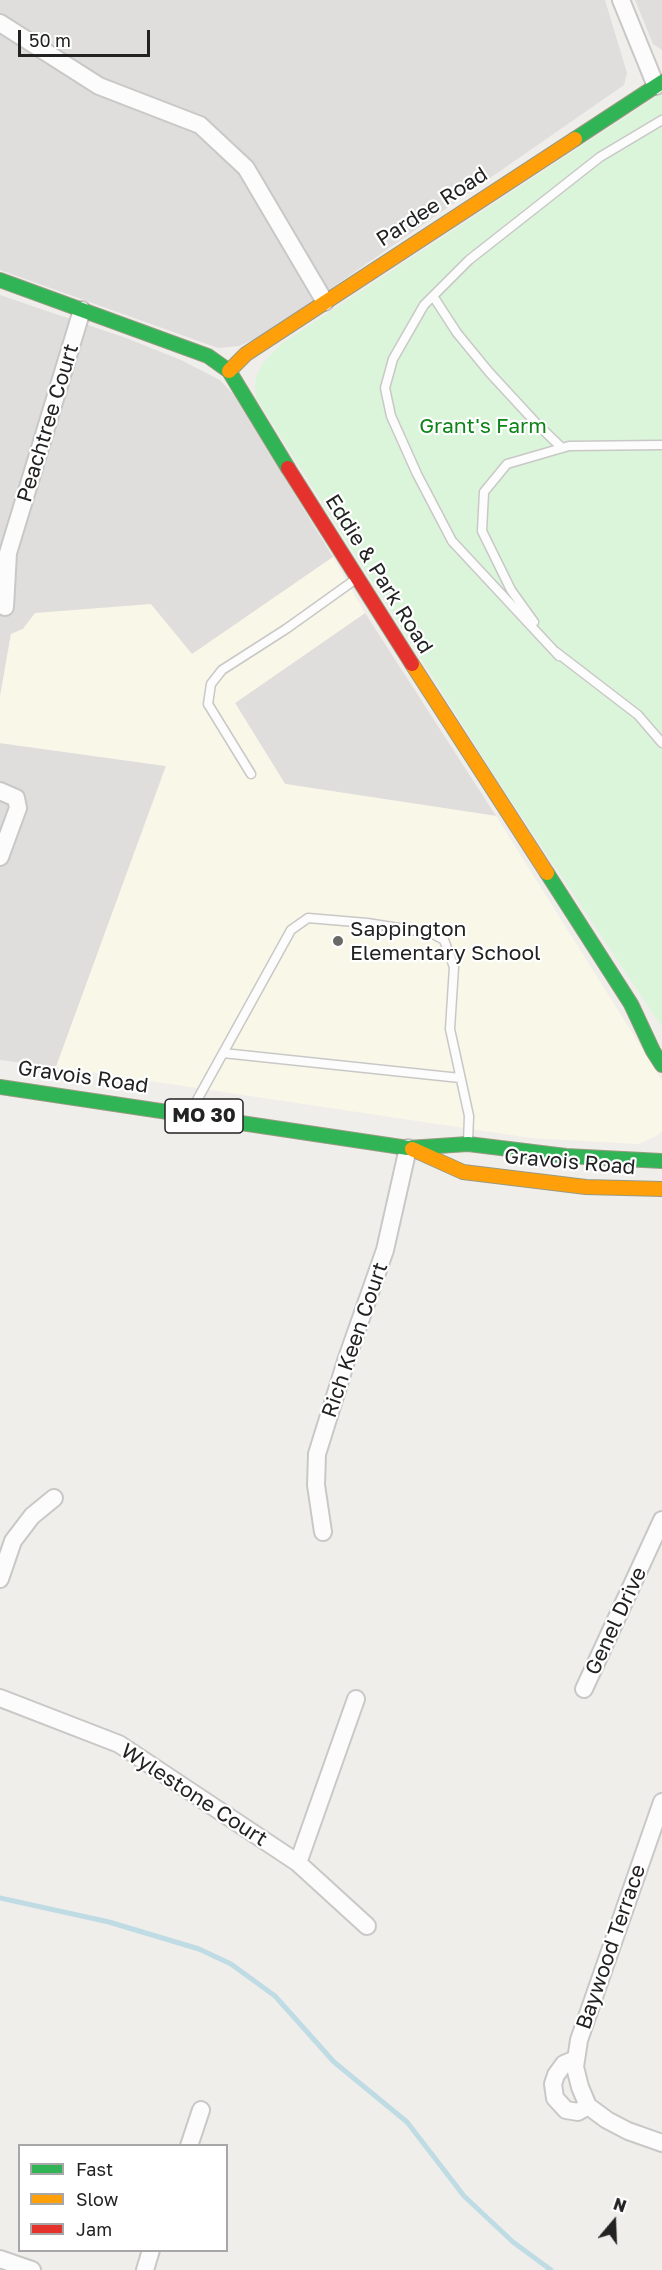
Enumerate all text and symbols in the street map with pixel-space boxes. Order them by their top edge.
scale bar [21,18,153,56]
text: 50 m [29,29,71,51]
street label: Pardee Road [372,162,492,252]
street label: Peachtree Court [12,341,84,505]
park label: Grant's Farm [419,413,547,439]
street label: Eddie & Park Road [320,490,438,658]
place label: Sappington Elementary School [350,916,541,966]
marker: Sappington Elementary School [331,934,345,948]
street label: Gravois Road [16,1055,150,1099]
road number: MO 30 [165,1099,243,1133]
street label: Gravois Road [503,1144,637,1180]
street label: Rich Keen Court [317,1259,393,1421]
street label: Genel Drive [580,1563,652,1679]
street label: Wylestone Court [116,1738,272,1852]
street label: Baywood Terrace [571,1861,651,2033]
legend [18,2144,228,2252]
text: Fast [76,2158,113,2180]
text: Slow [76,2188,118,2210]
north arrow [584,2192,644,2252]
text: N [611,2194,629,2216]
text: Jam [76,2218,112,2240]

